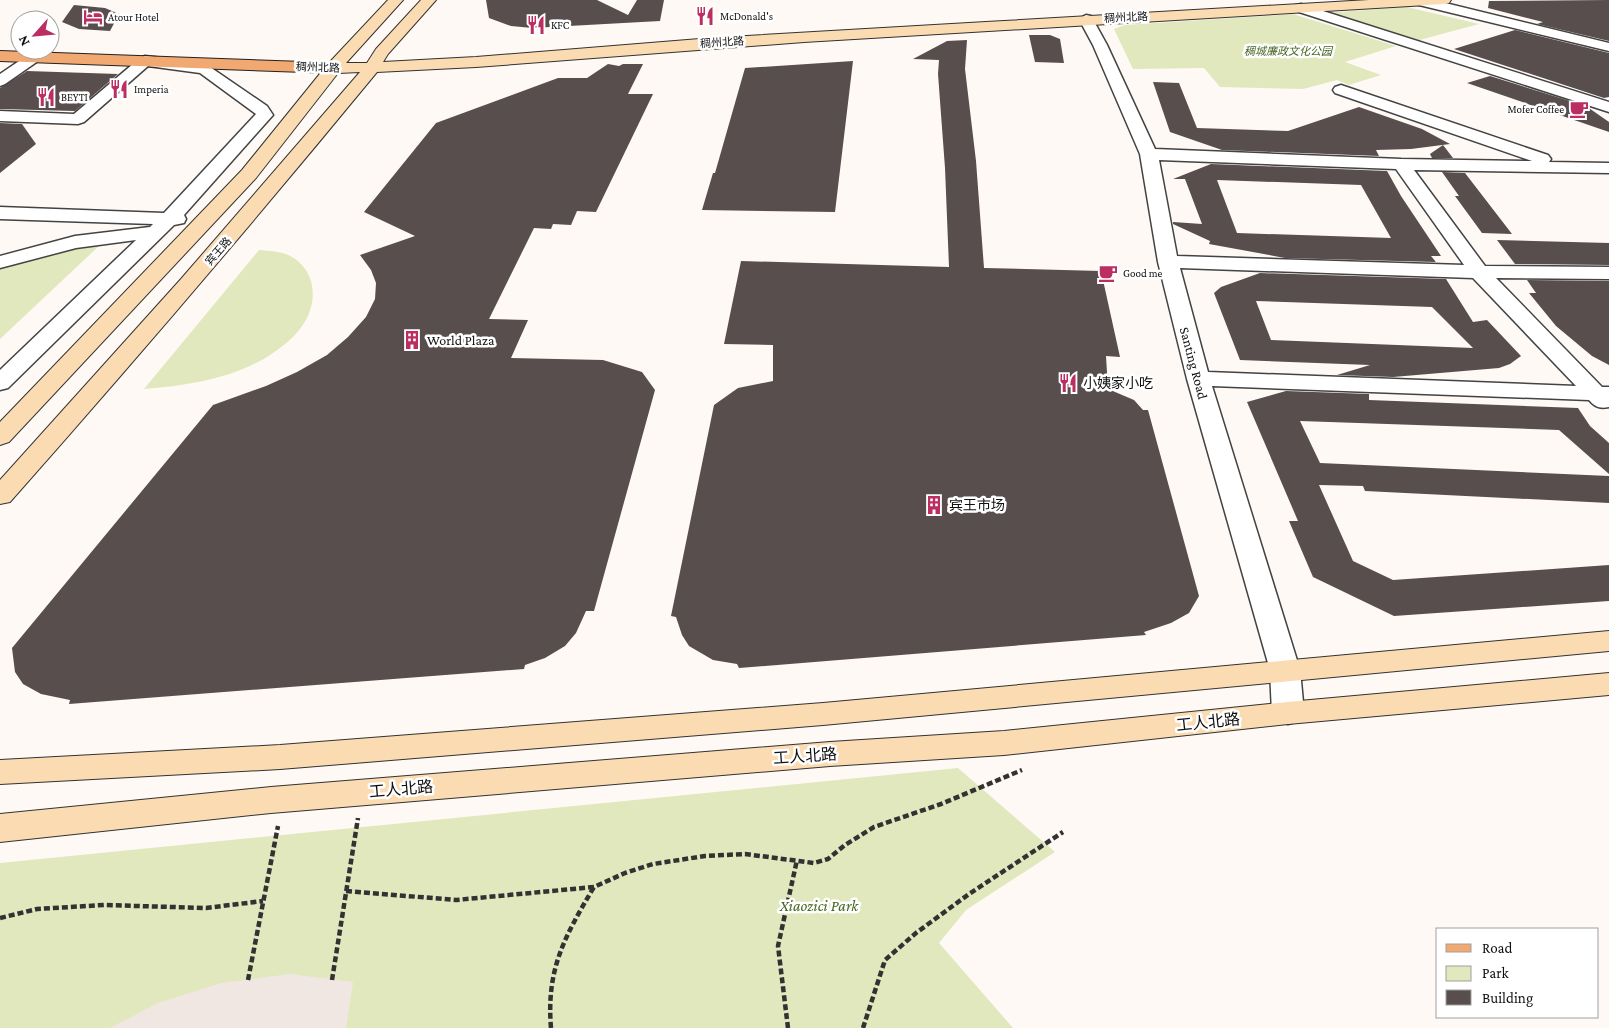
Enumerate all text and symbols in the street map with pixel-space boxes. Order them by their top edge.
restaurant icon: McDonald's [694,5,716,27]
hotel icon: Atour Hotel [82,6,104,28]
north arrow [10,10,60,60]
place label: McDonald's [720,10,773,22]
street label: 稠州北路 [1104,10,1148,24]
place label: Atour Hotel [108,11,159,23]
restaurant icon: KFC [525,14,547,36]
place label: KFC [551,19,570,31]
text: N [14,33,33,49]
street label: 稠州北路 [700,34,744,50]
park label: 稠城廉政文化公园 [1244,45,1334,57]
street label: 稠州北路 [296,60,340,74]
restaurant icon: Imperia [108,78,130,100]
place label: Imperia [134,83,169,96]
restaurant icon: BEYTI [35,86,57,108]
place label: BEYTI [61,91,88,103]
cafe icon: Mofer Coffee [1568,98,1590,120]
place label: Mofer Coffee [1507,103,1564,115]
street label: 宾王路 [203,235,233,267]
cafe icon: Good me [1097,262,1119,284]
place label: Good me [1123,267,1163,279]
street label: Santing Road [1177,325,1211,401]
building icon: World Plaza [401,329,423,351]
place label: World Plaza [427,332,495,348]
restaurant icon: 小姨家小吃 [1057,372,1079,394]
place label: 小姨家小吃 [1083,375,1153,391]
building icon: 宾王市场 [923,494,945,516]
place label: 宾王市场 [949,497,1005,513]
street label: 工人北路 [1175,710,1241,734]
street label: 工人北路 [772,745,838,767]
street label: 工人北路 [368,778,434,800]
park label: Xiaozici Park [779,897,859,914]
legend [1436,928,1599,1018]
text: Road [1482,940,1513,956]
text: Park [1482,965,1509,981]
text: Building [1482,990,1533,1007]

